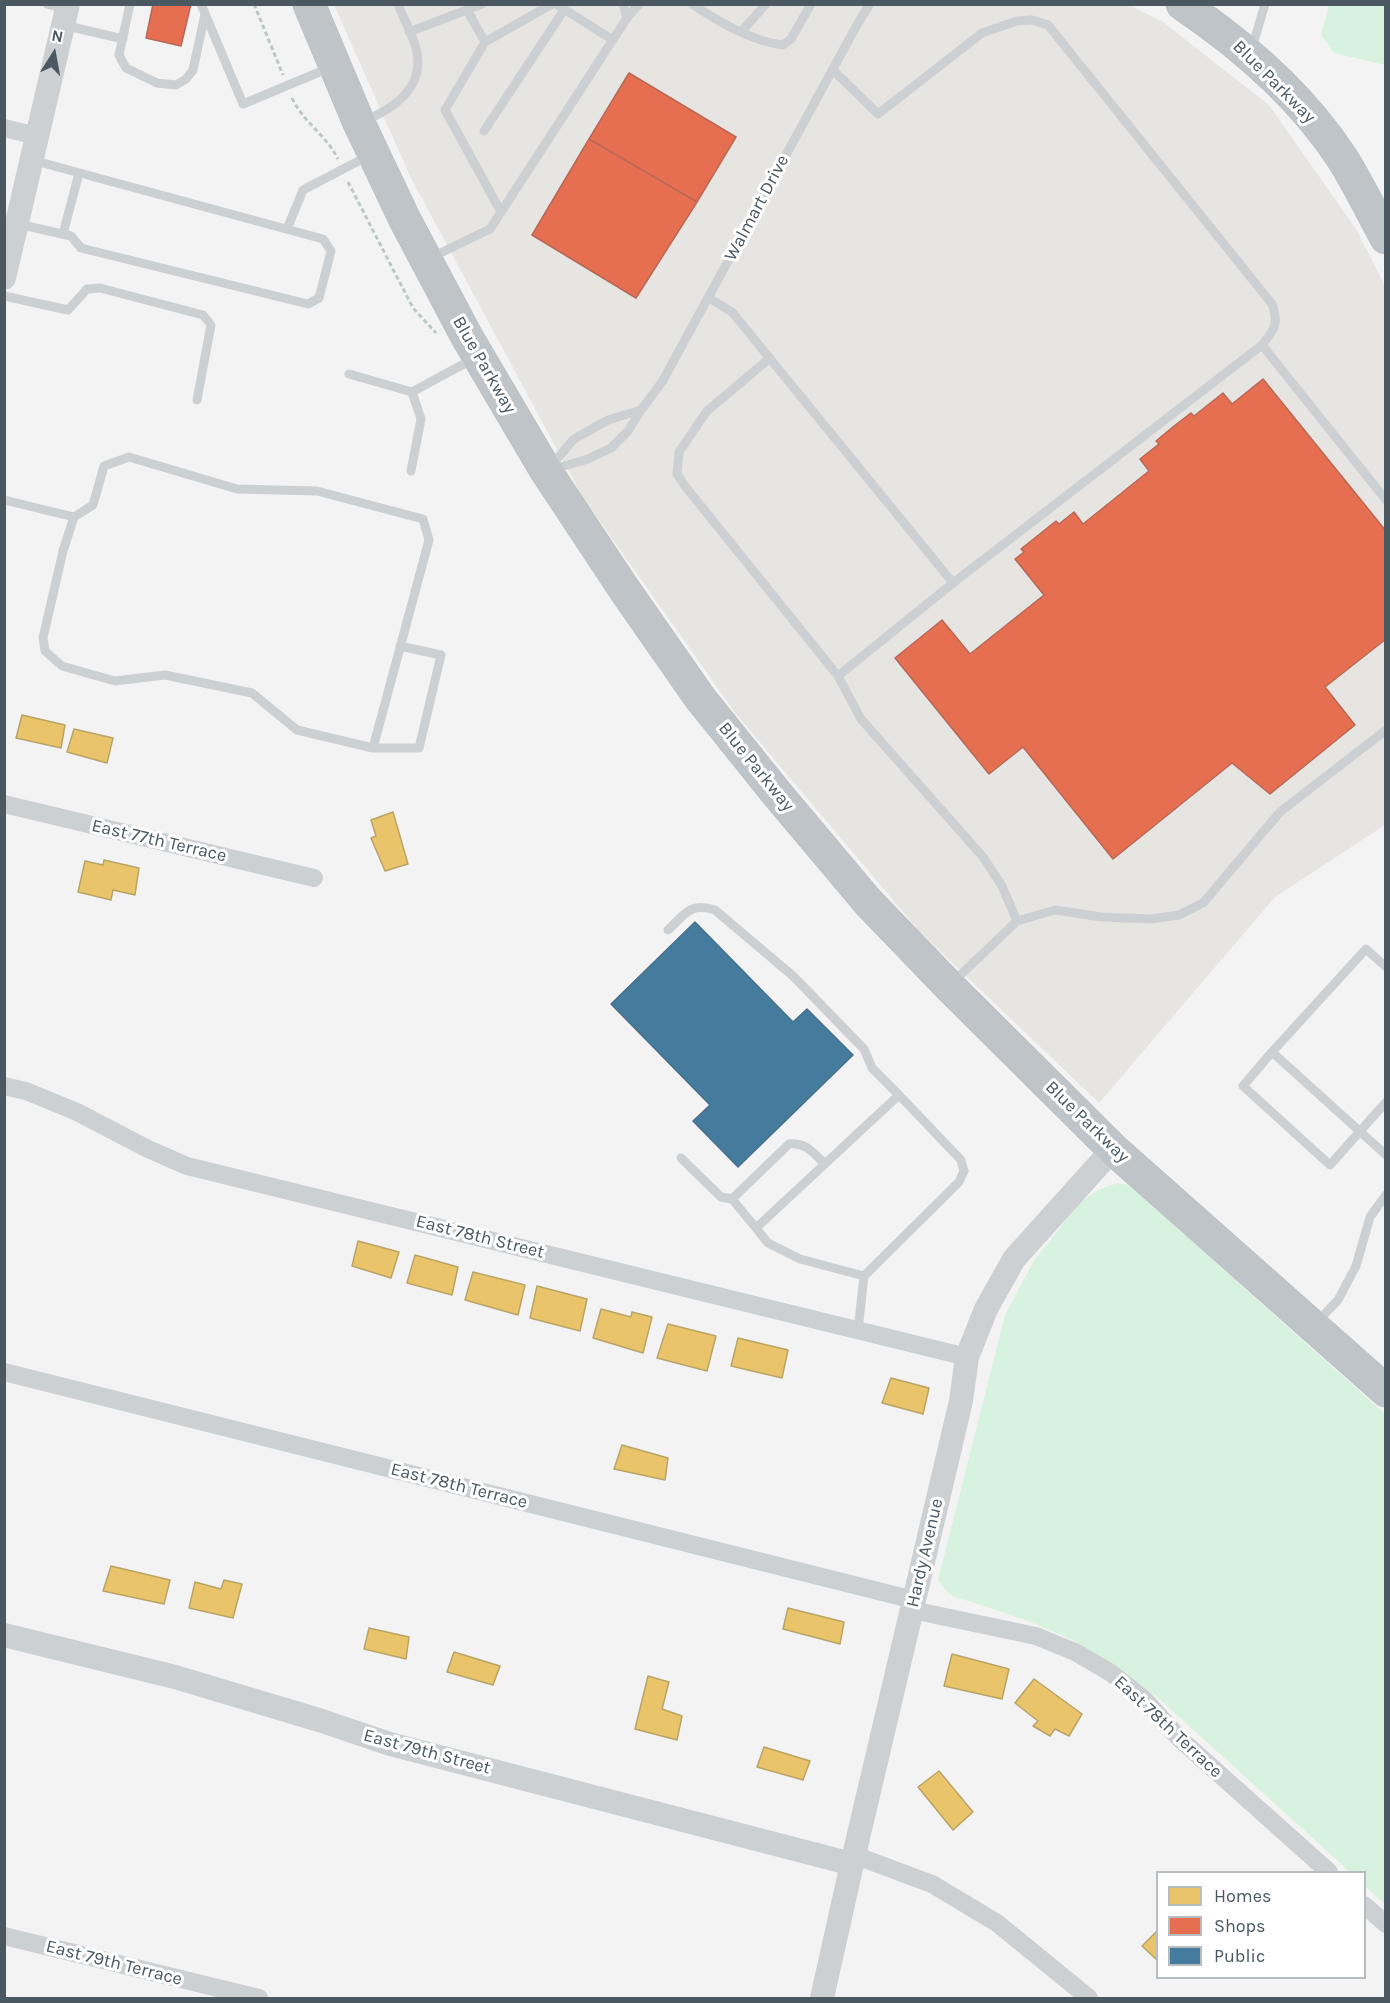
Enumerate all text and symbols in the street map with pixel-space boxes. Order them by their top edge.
north arrow [24,24,84,84]
text: N [50,25,65,46]
street label: Blue Parkway [1228,36,1320,128]
street label: Walmart Drive [720,151,794,265]
street label: Blue Parkway [448,313,520,417]
street label: Blue Parkway [713,718,799,816]
street label: East 77th Terrace [89,815,229,867]
street label: Blue Parkway [1040,1077,1134,1167]
street label: East 78th Street [414,1211,546,1263]
street label: East 78th Terrace [388,1459,530,1513]
street label: Hardy Avenue [902,1496,948,1610]
street label: East 78th Terrace [1109,1671,1227,1783]
street label: East 79th Street [361,1725,493,1779]
legend [1156,1871,1366,1979]
text: Homes [1214,1885,1271,1907]
text: Shops [1214,1915,1266,1937]
street label: East 79th Terrace [44,1936,184,1990]
text: Public [1214,1945,1265,1967]

